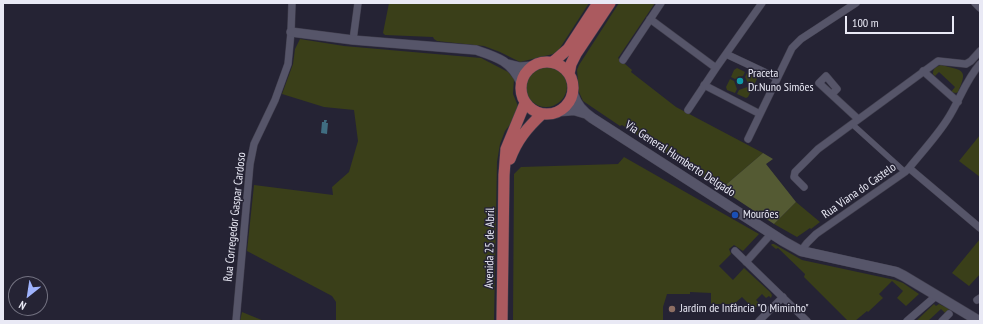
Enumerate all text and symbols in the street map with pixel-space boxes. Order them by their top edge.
scale bar [847,8,956,34]
text: 100 m [852,15,879,30]
place label: Praceta Dr.Nuno Simões [748,67,814,95]
marker: Praceta Dr.Nuno Simões [735,76,745,86]
street label: Via General Humberto Delgado [622,118,738,200]
street label: Rua Corregedor Gaspar Cardoso [221,152,249,282]
street label: Rua Viana do Castelo [819,160,899,222]
street label: Avenida 25 de Abril [482,207,498,289]
place label: Mourões [743,208,779,222]
marker: Mourões [730,210,740,220]
north arrow [8,276,48,316]
text: N [16,298,29,313]
place label: Jardim de Infância "O Miminho" [680,302,809,316]
marker: Jardim de Infância "O Miminho" [667,304,677,314]

